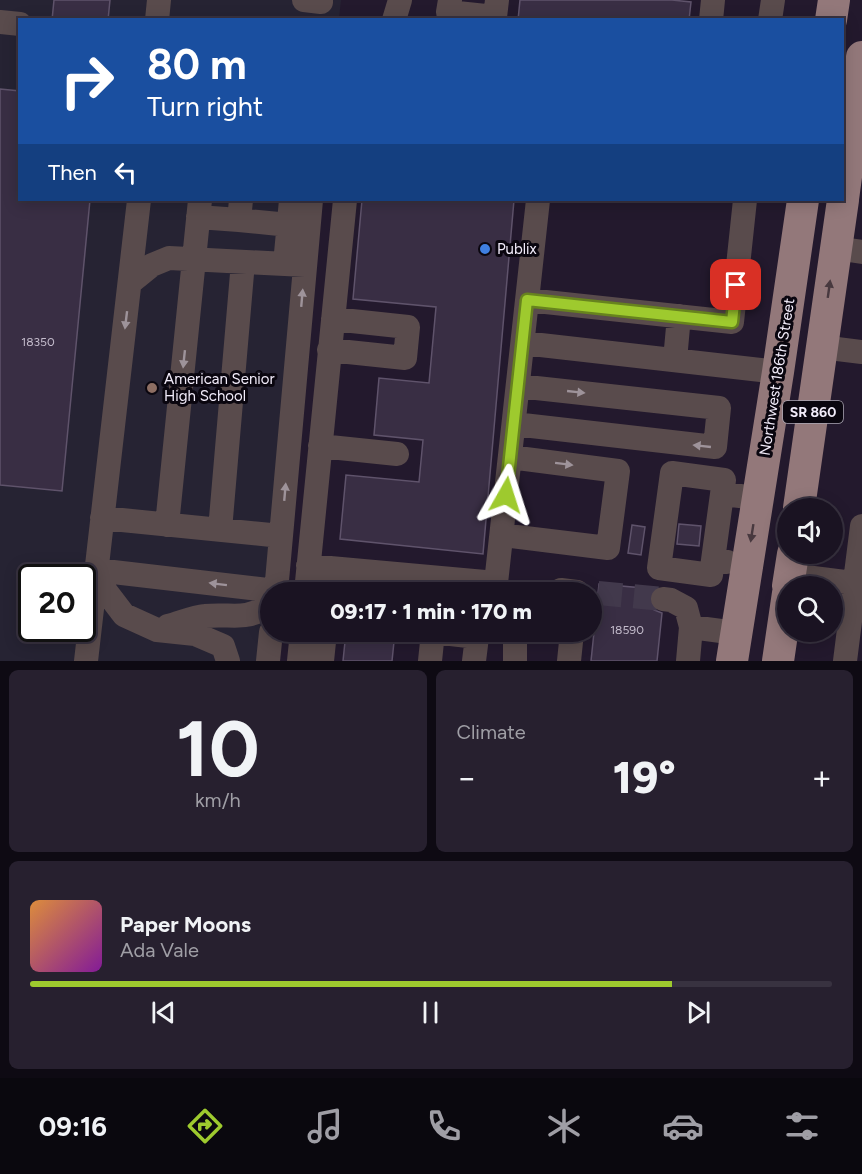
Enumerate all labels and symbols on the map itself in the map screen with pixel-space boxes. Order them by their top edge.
place label: Publix [497,240,537,258]
marker: Publix [478,242,492,256]
pin [710,259,761,310]
one-way arrow [825,280,834,299]
one-way arrow [297,289,307,308]
street label: Northwest 186th Street [756,297,798,457]
one-way arrow [122,311,131,330]
house number: 18350 [21,335,55,349]
one-way arrow [179,349,189,368]
place label: American Senior High School [164,370,275,405]
marker: American Senior High School [145,381,159,395]
one-way arrow [567,388,586,397]
road number: SR 860 [783,401,843,423]
one-way arrow [693,441,712,451]
one-way arrow [555,459,574,469]
position arrow [474,463,538,527]
one-way arrow [280,483,290,502]
one-way arrow [748,524,757,543]
speed limit sign: 20 [18,564,96,642]
one-way arrow [208,579,227,589]
house number: 18590 [610,623,644,637]

